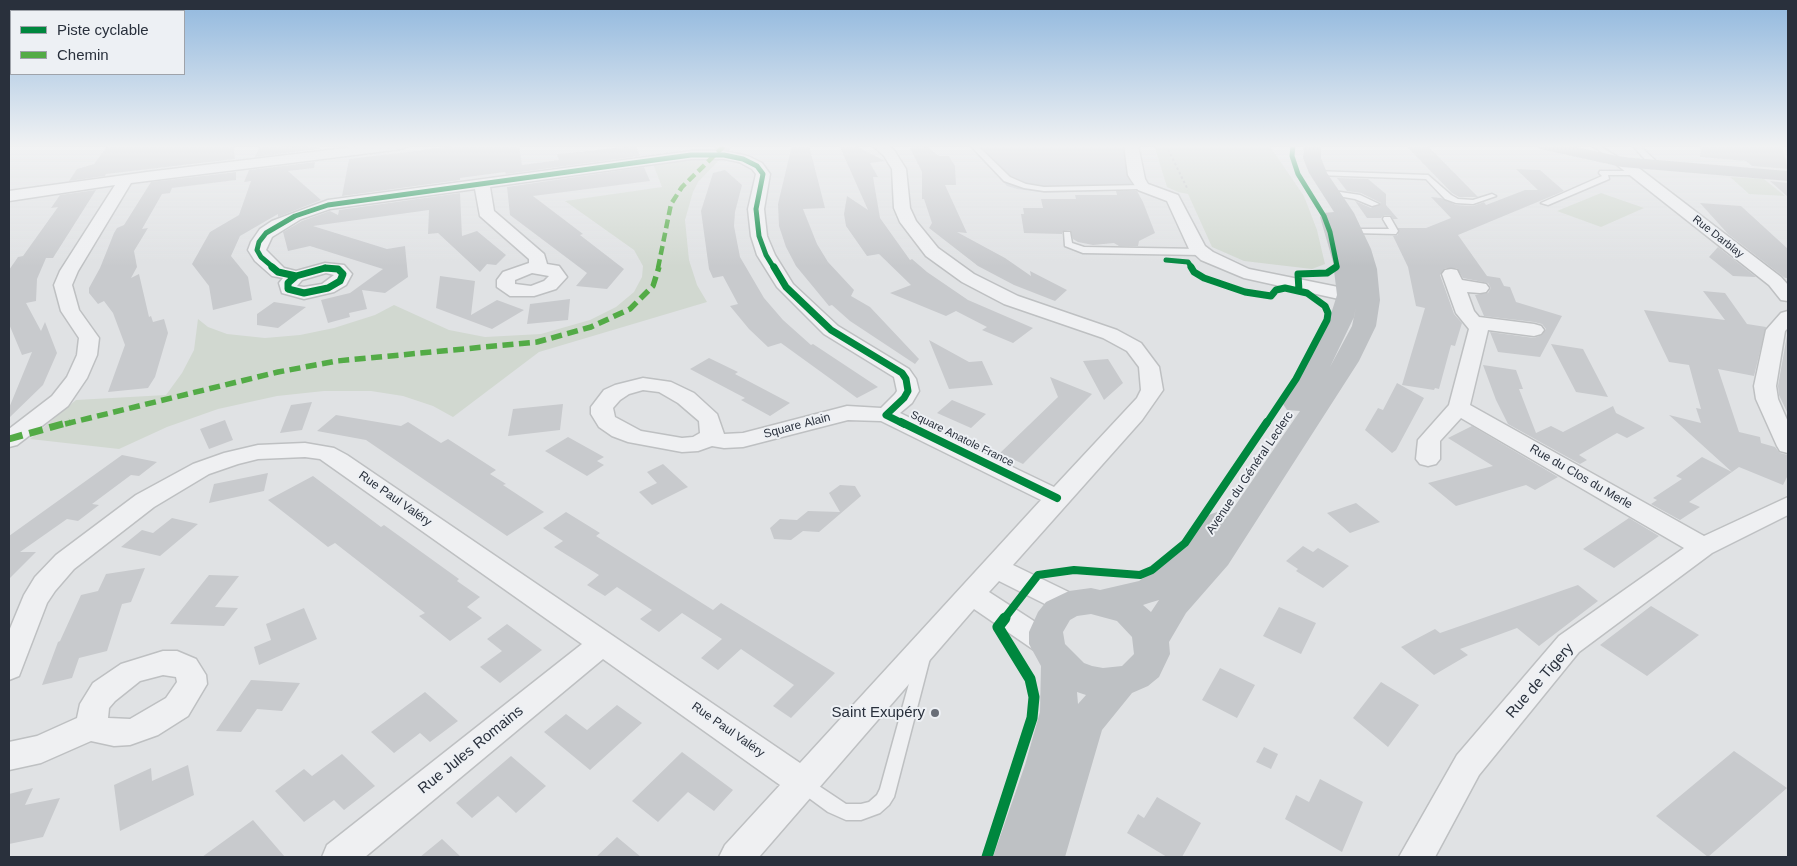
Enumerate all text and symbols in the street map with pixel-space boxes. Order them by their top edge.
legend [10,10,185,75]
text: Piste cyclable [57,21,149,38]
text: Chemin [57,46,109,63]
street label: Rue Darblay [1690,213,1746,261]
street label: Square Anatole France [908,408,1016,470]
street label: Avenue du Général Leclerc [1203,409,1297,537]
street label: Square Alain [762,410,832,442]
street label: Rue du Clos du Merle [1527,442,1635,512]
street label: Rue Paul Valéry [356,468,434,530]
street label: Rue de Tigery [1502,640,1578,722]
street label: Rue Paul Valéry [689,699,767,761]
street label: Rue Jules Romains [415,702,527,798]
place label: Saint Exupéry [832,704,925,722]
marker: Saint Exupéry [929,707,941,719]

